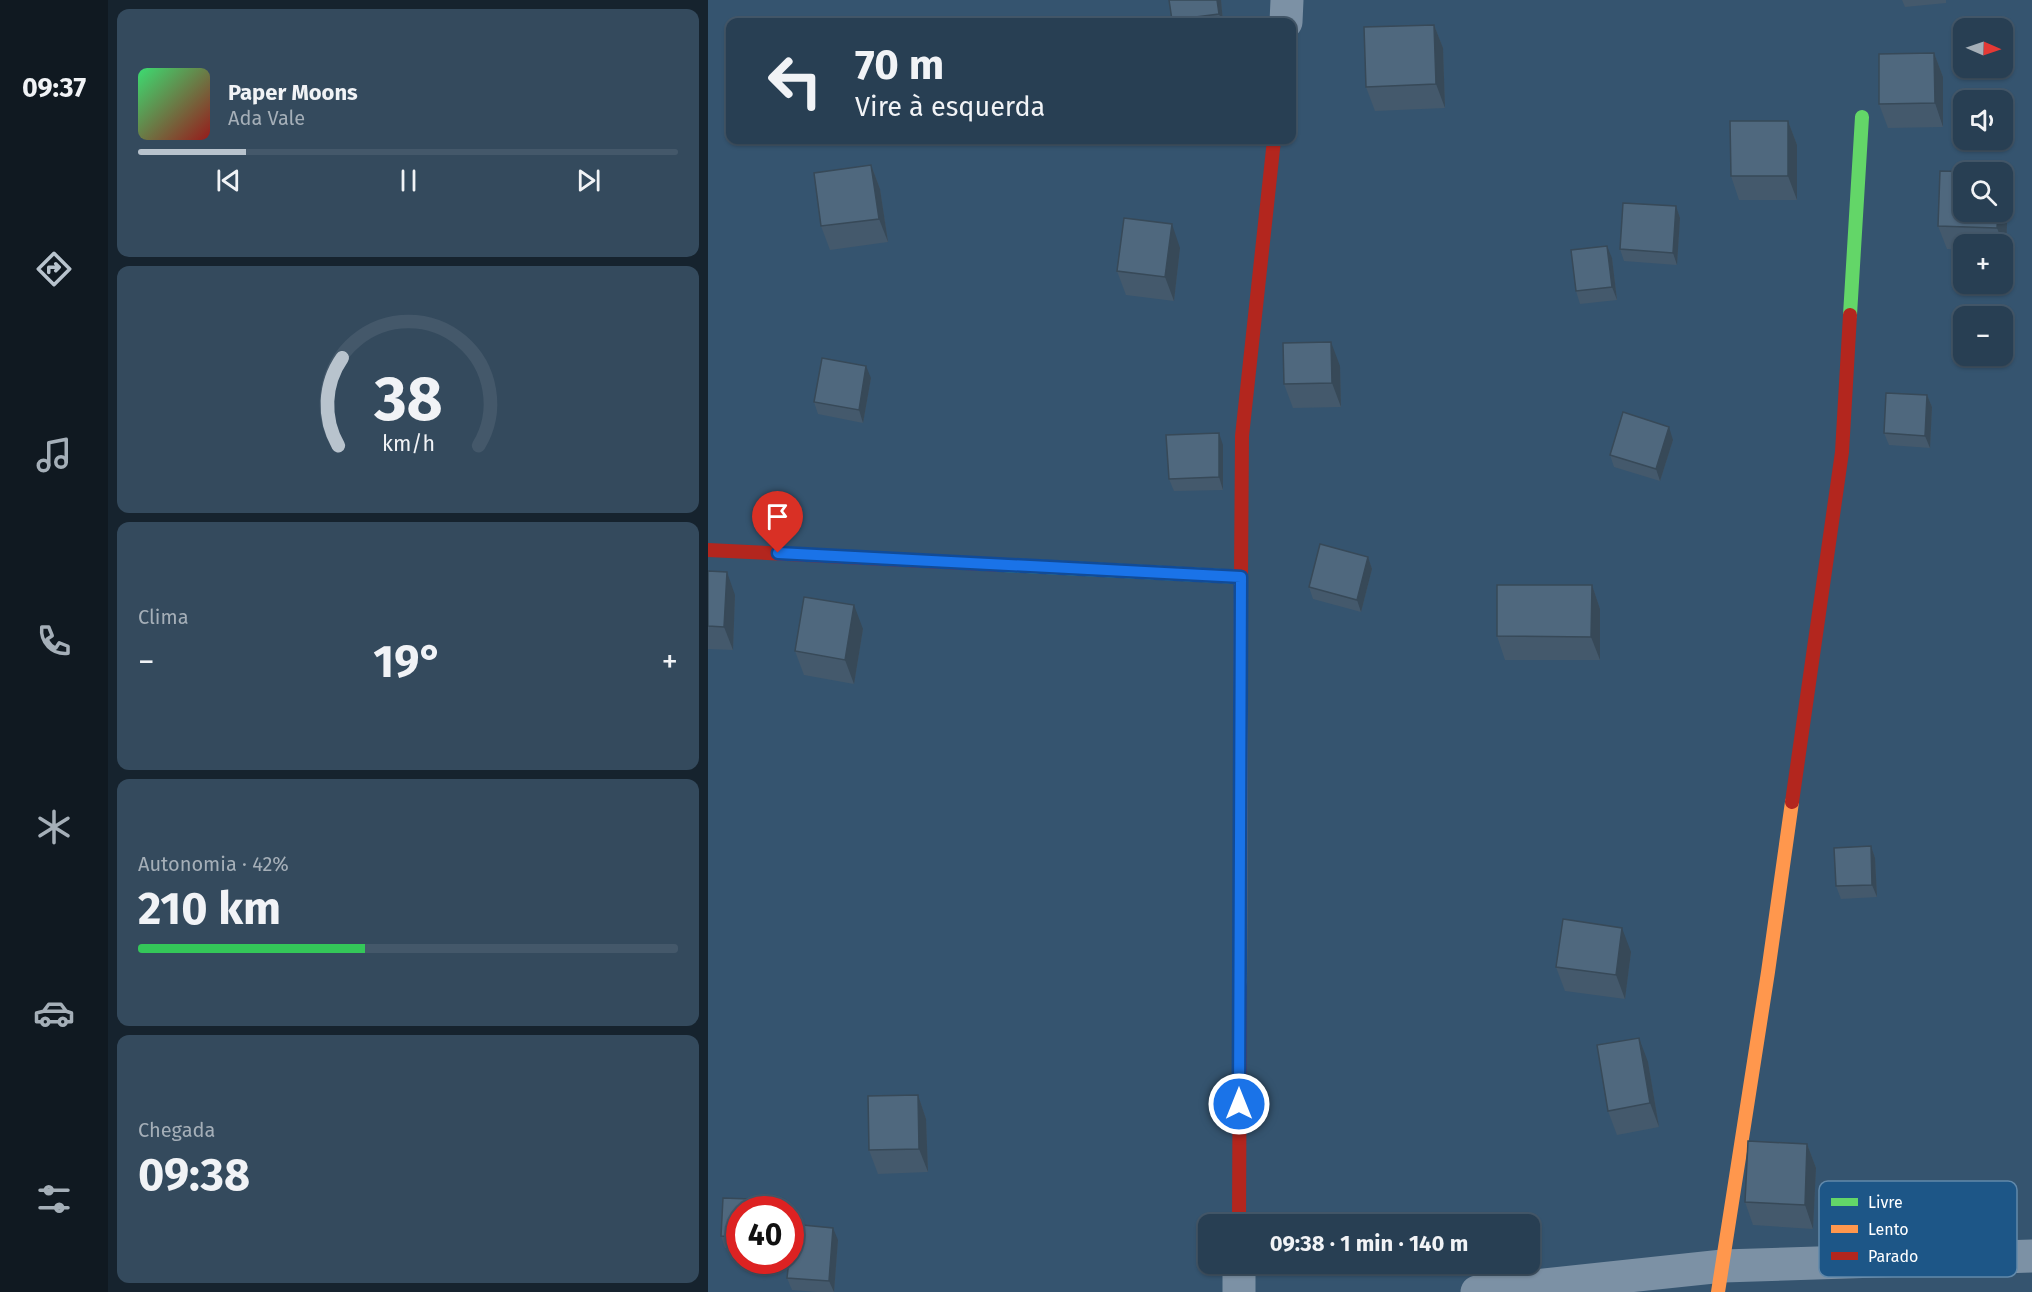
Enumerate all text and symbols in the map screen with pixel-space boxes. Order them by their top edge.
north arrow [1953,18,2013,78]
map controls [1953,18,2013,366]
text: 70 m [855,40,944,90]
icon: left [756,42,834,120]
text: 09:37 [22,72,86,104]
text: Paper Moons [228,79,358,106]
button: sound [1953,90,2013,150]
text: Vire à esquerda [855,91,1045,123]
text: Ada Vale [228,106,305,130]
button: search [1953,162,2013,222]
icon: previous [212,164,245,197]
icon: pause [392,164,425,197]
icon: next [572,164,605,197]
button: + [1953,234,2013,294]
icon: directions [33,248,75,290]
button: − [1953,306,2013,366]
text: 38 [373,363,442,438]
text: km/h [381,432,435,458]
icon: music [33,434,75,476]
pin [752,491,803,553]
icon: arrive [761,500,794,533]
text: Clima [138,605,189,629]
icon: phone [33,620,75,662]
text: 19° [373,635,443,689]
text: − [138,642,155,682]
text: + [662,642,678,682]
icon: climate [33,806,75,848]
text: Autonomia · 42% [138,852,289,876]
text: 210 km [138,882,281,936]
icon: car [33,992,75,1034]
position arrow [1207,1072,1271,1136]
text: Chegada [138,1118,215,1142]
text: 09:38 [138,1148,250,1202]
icon: filters [33,1178,75,1220]
legend [1819,1181,2017,1277]
text: Livre [1868,1193,1903,1212]
speed limit sign: 40 [726,1196,804,1274]
text: Lento [1868,1220,1909,1239]
text: 09:38 · 1 min · 140 m [1270,1230,1468,1257]
text: Parado [1868,1247,1918,1266]

